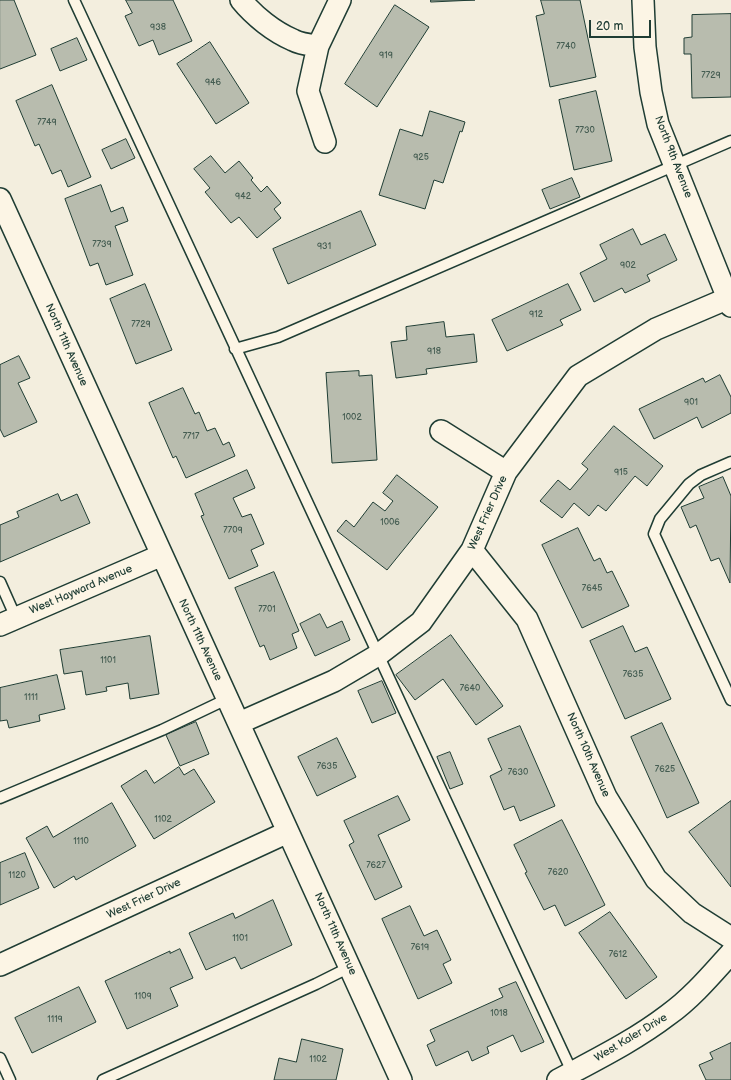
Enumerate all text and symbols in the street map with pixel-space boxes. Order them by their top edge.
scale bar [591,12,653,38]
text: 20 m [596,19,623,34]
house number: 938 [150,23,166,33]
house number: 7740 [556,42,576,52]
house number: 919 [379,51,393,61]
house number: 7729 [701,71,721,81]
house number: 946 [205,78,221,88]
street label: North 9th Avenue [651,114,695,200]
house number: 7749 [37,118,57,128]
house number: 7730 [575,126,595,136]
house number: 925 [413,153,429,163]
house number: 942 [235,192,251,202]
house number: 7739 [92,240,112,250]
house number: 931 [317,242,331,252]
house number: 902 [620,261,636,271]
street label: North 11th Avenue [42,302,90,388]
house number: 912 [529,310,543,320]
house number: 7729 [131,320,151,330]
house number: 918 [427,347,441,357]
house number: 901 [684,398,698,408]
house number: 1002 [342,413,362,423]
house number: 7717 [183,432,199,442]
house number: 915 [614,468,628,478]
street label: West Frier Drive [466,474,510,552]
house number: 1006 [380,518,400,528]
house number: 7709 [223,526,243,536]
street label: West Hayward Avenue [28,562,134,618]
house number: 7645 [582,584,602,594]
street label: North 11th Avenue [175,597,225,683]
house number: 7701 [258,605,276,615]
house number: 1101 [100,656,116,666]
house number: 7635 [623,670,643,680]
house number: 7640 [460,684,480,694]
house number: 1111 [24,693,38,703]
street label: North 10th Avenue [563,711,613,799]
house number: 7635 [317,762,337,772]
house number: 7625 [655,765,675,775]
house number: 7630 [508,768,528,778]
house number: 1102 [154,815,172,825]
house number: 1110 [73,837,89,847]
house number: 7627 [366,861,386,871]
house number: 7620 [548,868,568,878]
house number: 1120 [8,871,26,881]
street label: West Frier Drive [105,876,183,922]
street label: North 11th Avenue [311,891,359,977]
house number: 1101 [232,934,248,944]
house number: 7619 [411,943,429,953]
house number: 7612 [609,950,627,960]
house number: 1109 [134,992,152,1002]
house number: 1018 [490,1009,508,1019]
street label: West Kaler Drive [592,1011,670,1065]
house number: 1119 [47,1015,63,1025]
house number: 1102 [309,1055,327,1065]

